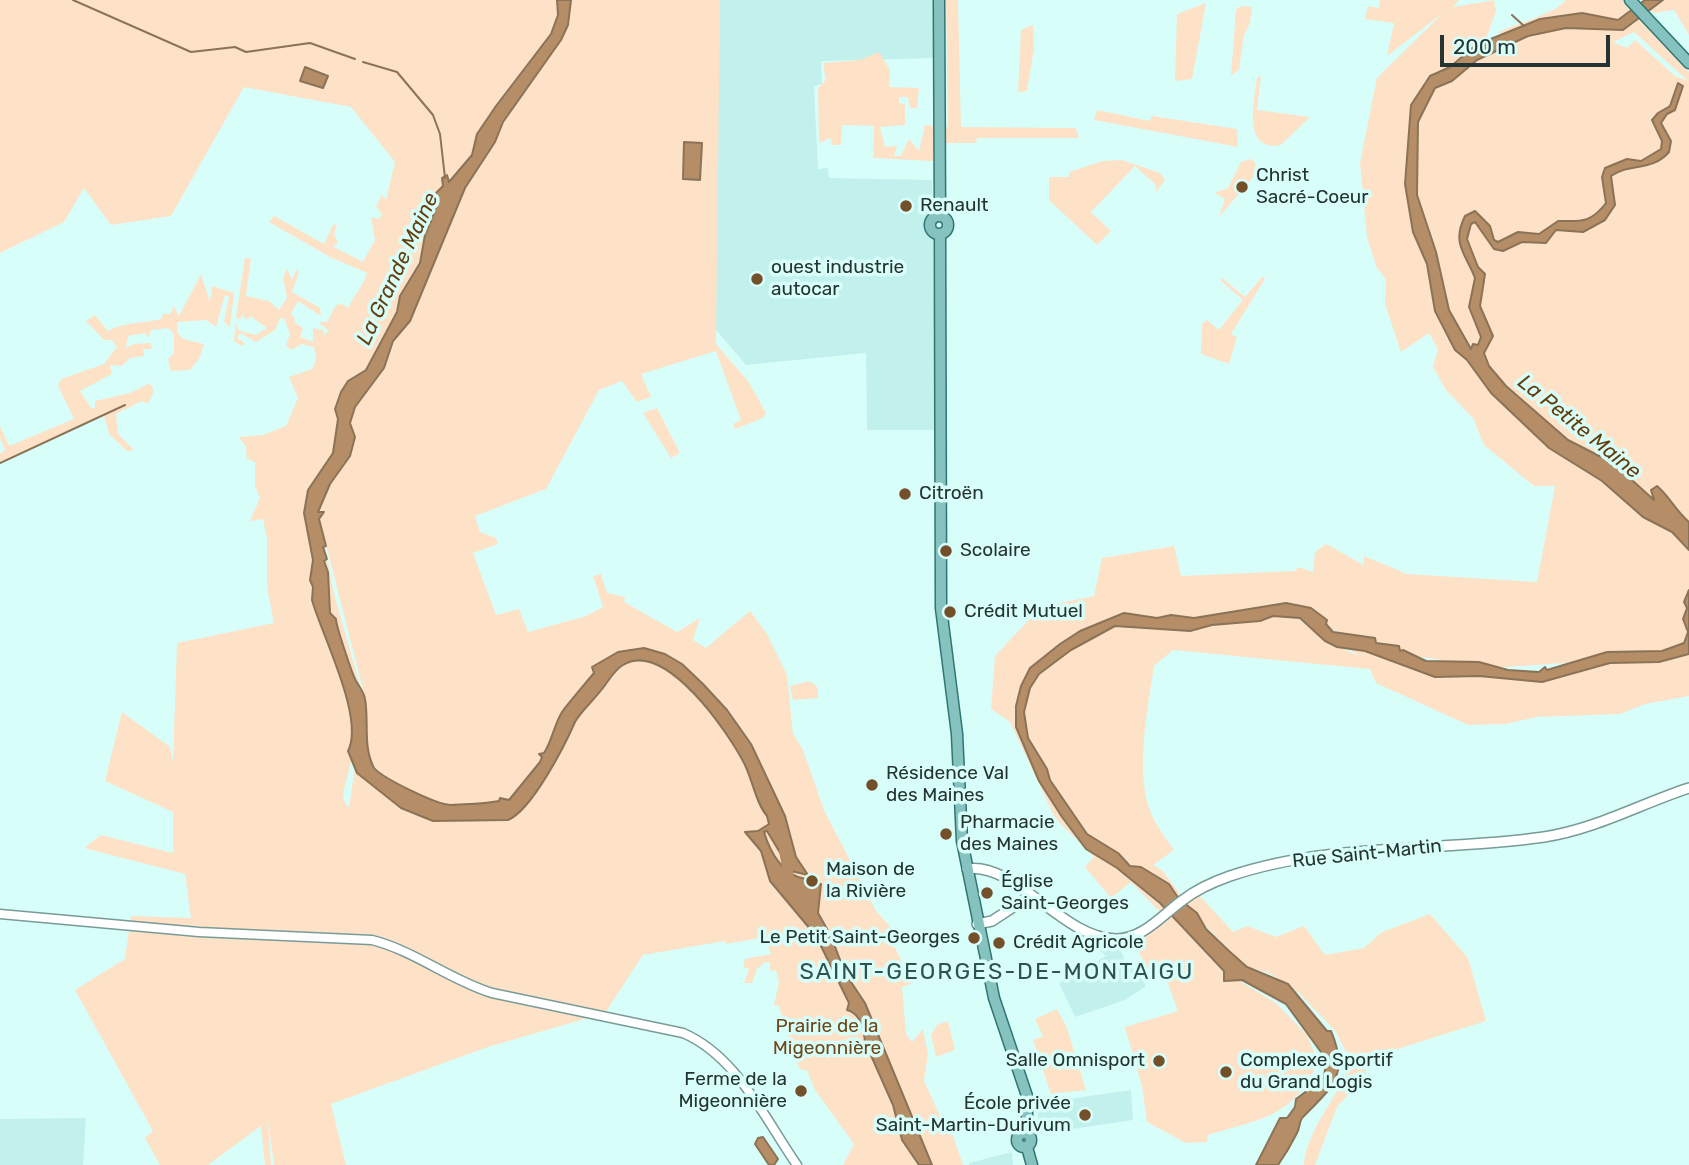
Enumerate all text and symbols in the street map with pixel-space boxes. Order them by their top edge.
scale bar [1444,21,1614,65]
text: 200 m [1453,34,1516,59]
place label: Christ Sacré-Coeur [1256,165,1369,209]
marker: Christ Sacré-Coeur [1234,179,1250,195]
water label: La Grande Maine [352,189,444,349]
place label: Renault [920,195,988,217]
marker: Renault [898,198,914,214]
place label: ouest industrie autocar [771,257,904,301]
marker: ouest industrie autocar [749,271,765,287]
water label: La Petite Maine [1512,370,1646,484]
place label: Citroën [919,483,984,505]
marker: Citroën [897,486,913,502]
place label: Scolaire [960,540,1031,562]
marker: Scolaire [938,543,954,559]
place label: Crédit Mutuel [964,601,1083,623]
marker: Crédit Mutuel [942,604,958,620]
place label: Résidence Val des Maines [886,763,1009,807]
marker: Résidence Val des Maines [864,777,880,793]
place label: Pharmacie des Maines [960,812,1058,856]
marker: Pharmacie des Maines [938,826,954,842]
street label: Rue Saint-Martin [1291,835,1443,873]
place label: Maison de la Rivière [826,859,915,903]
place label: Église Saint-Georges [1001,871,1129,915]
marker: Maison de la Rivière [804,873,820,889]
marker: Église Saint-Georges [979,885,995,901]
place label: Le Petit Saint-Georges [760,927,960,949]
marker: Le Petit Saint-Georges [966,930,982,946]
place label: Crédit Agricole [1013,932,1144,954]
marker: Crédit Agricole [991,935,1007,951]
district label: SAINT-GEORGES-DE-MONTAIGU [803,958,1191,986]
park label: Prairie de la Migeonnière [773,1016,881,1060]
place label: Salle Omnisport [1006,1050,1145,1072]
place label: Complexe Sportif du Grand Logis [1240,1050,1393,1094]
marker: Salle Omnisport [1151,1053,1167,1069]
marker: Complexe Sportif du Grand Logis [1218,1064,1234,1080]
place label: Ferme de la Migeonnière [678,1069,787,1113]
marker: Ferme de la Migeonnière [793,1083,809,1099]
place label: École privée Saint-Martin-Durivum [876,1093,1071,1137]
marker: École privée Saint-Martin-Durivum [1077,1107,1093,1123]

